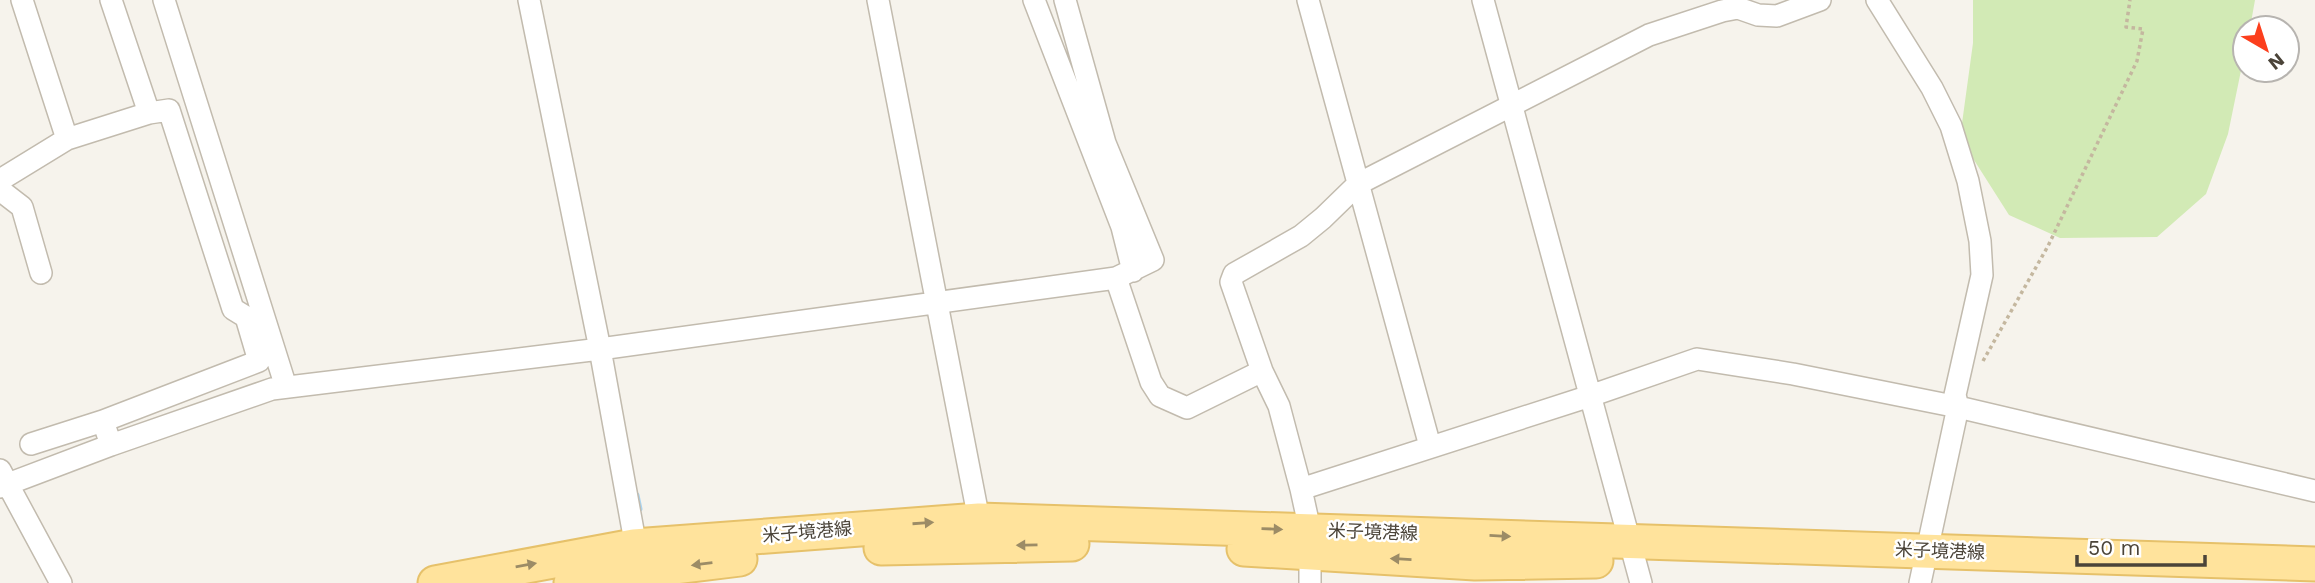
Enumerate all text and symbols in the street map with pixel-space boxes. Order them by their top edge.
north arrow [2231,14,2301,84]
text: N [2264,48,2289,75]
street label: 米子境港線 [761,517,853,546]
one-way arrow [912,518,934,529]
street label: 米子境港線 [1328,519,1418,544]
one-way arrow [1262,524,1284,535]
scale bar [2077,524,2205,568]
one-way arrow [1489,531,1511,542]
text: 50 m [2088,535,2140,560]
street label: 米子境港線 [1895,538,1985,563]
one-way arrow [1016,539,1038,550]
one-way arrow [1389,554,1411,565]
one-way arrow [691,558,713,569]
one-way arrow [515,559,537,570]

